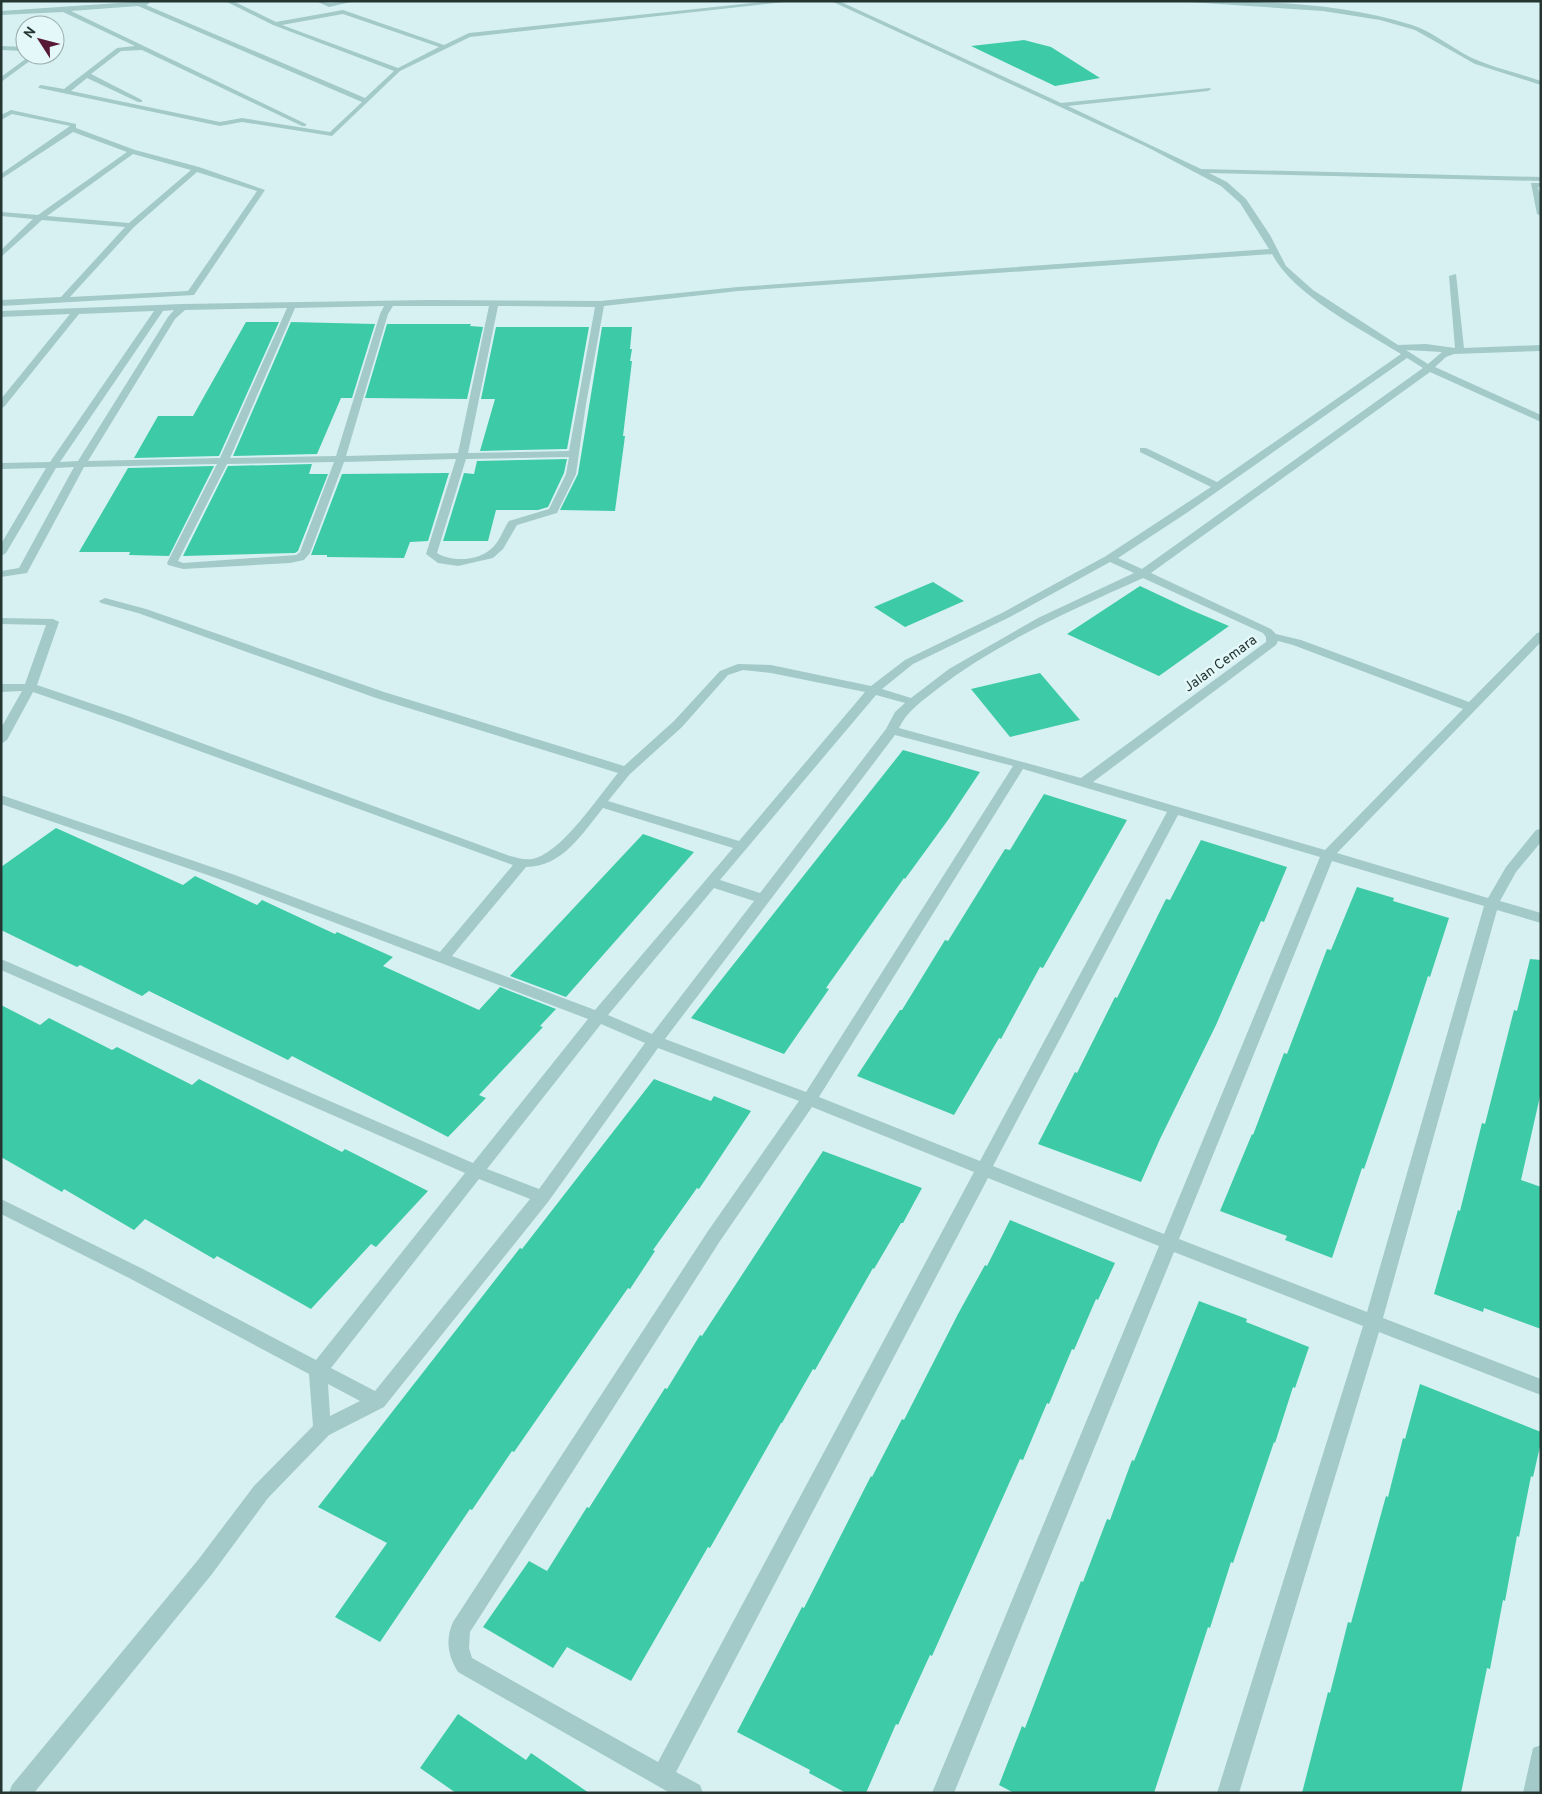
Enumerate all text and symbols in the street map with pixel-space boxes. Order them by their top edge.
north arrow [15,15,65,65]
text: N [21,24,41,42]
street label: Jalan Cemara [1181,632,1261,696]

